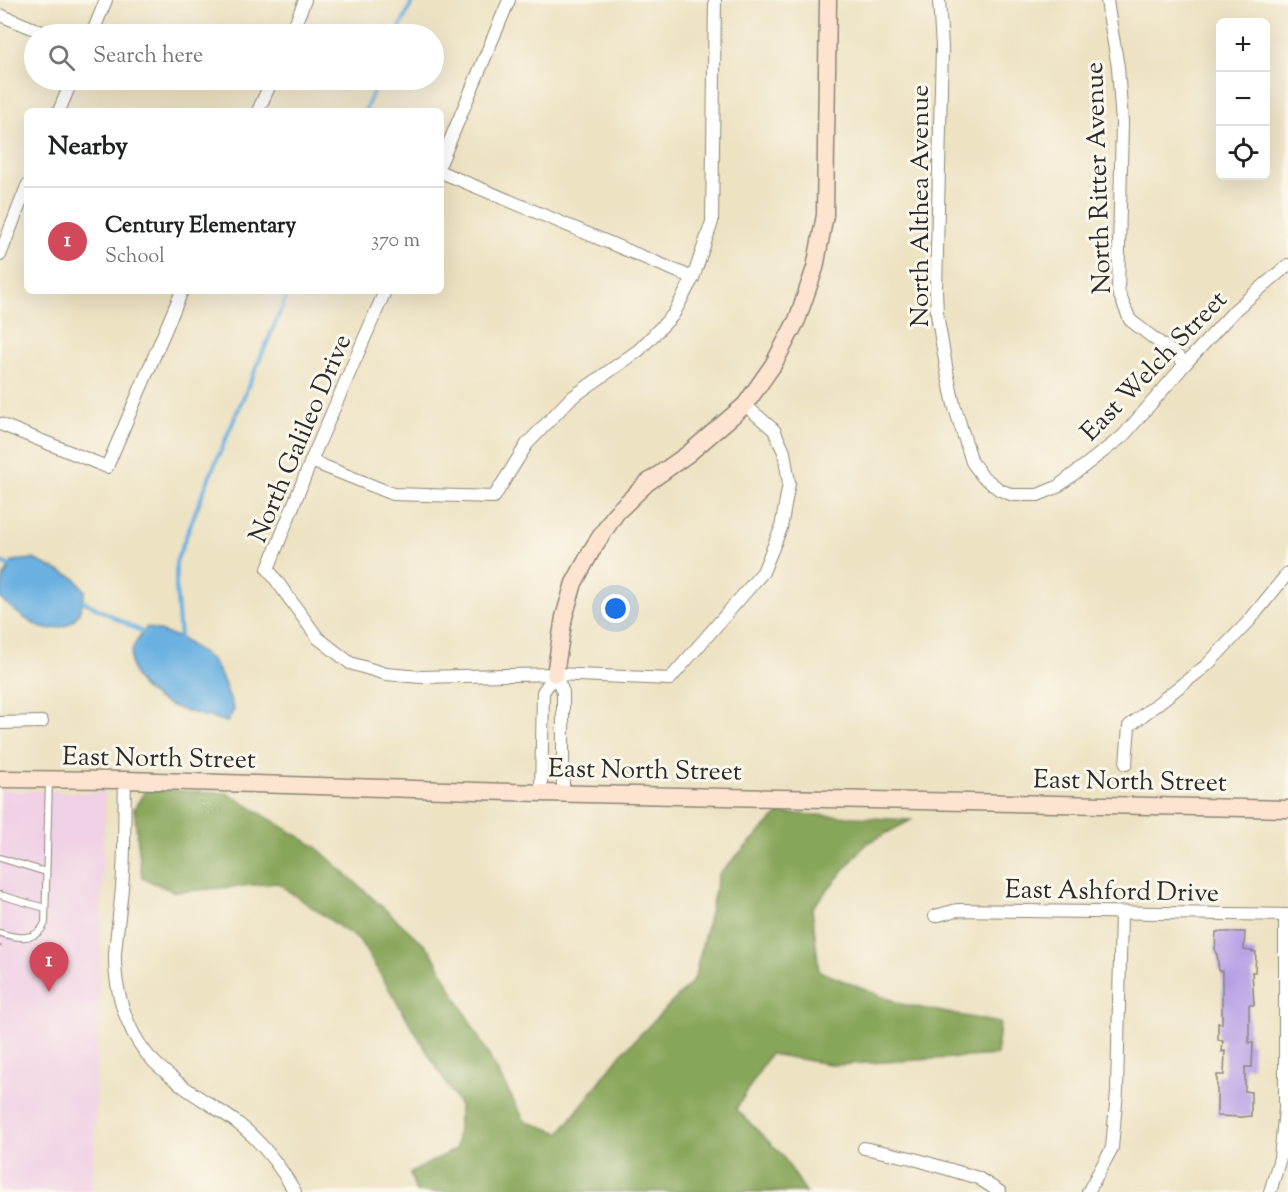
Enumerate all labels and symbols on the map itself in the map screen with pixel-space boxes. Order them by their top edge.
street label: North Ritter Avenue [1077,61,1122,295]
street label: North Althea Avenue [903,85,940,327]
street label: East Welch Street [1073,283,1237,451]
street label: North Galileo Drive [241,329,362,549]
your location [601,594,630,623]
street label: East North Street [62,739,256,780]
street label: East North Street [548,751,742,792]
street label: East North Street [1033,762,1227,803]
street label: East Ashford Drive [1005,872,1219,913]
pin: 1 [29,942,68,992]

